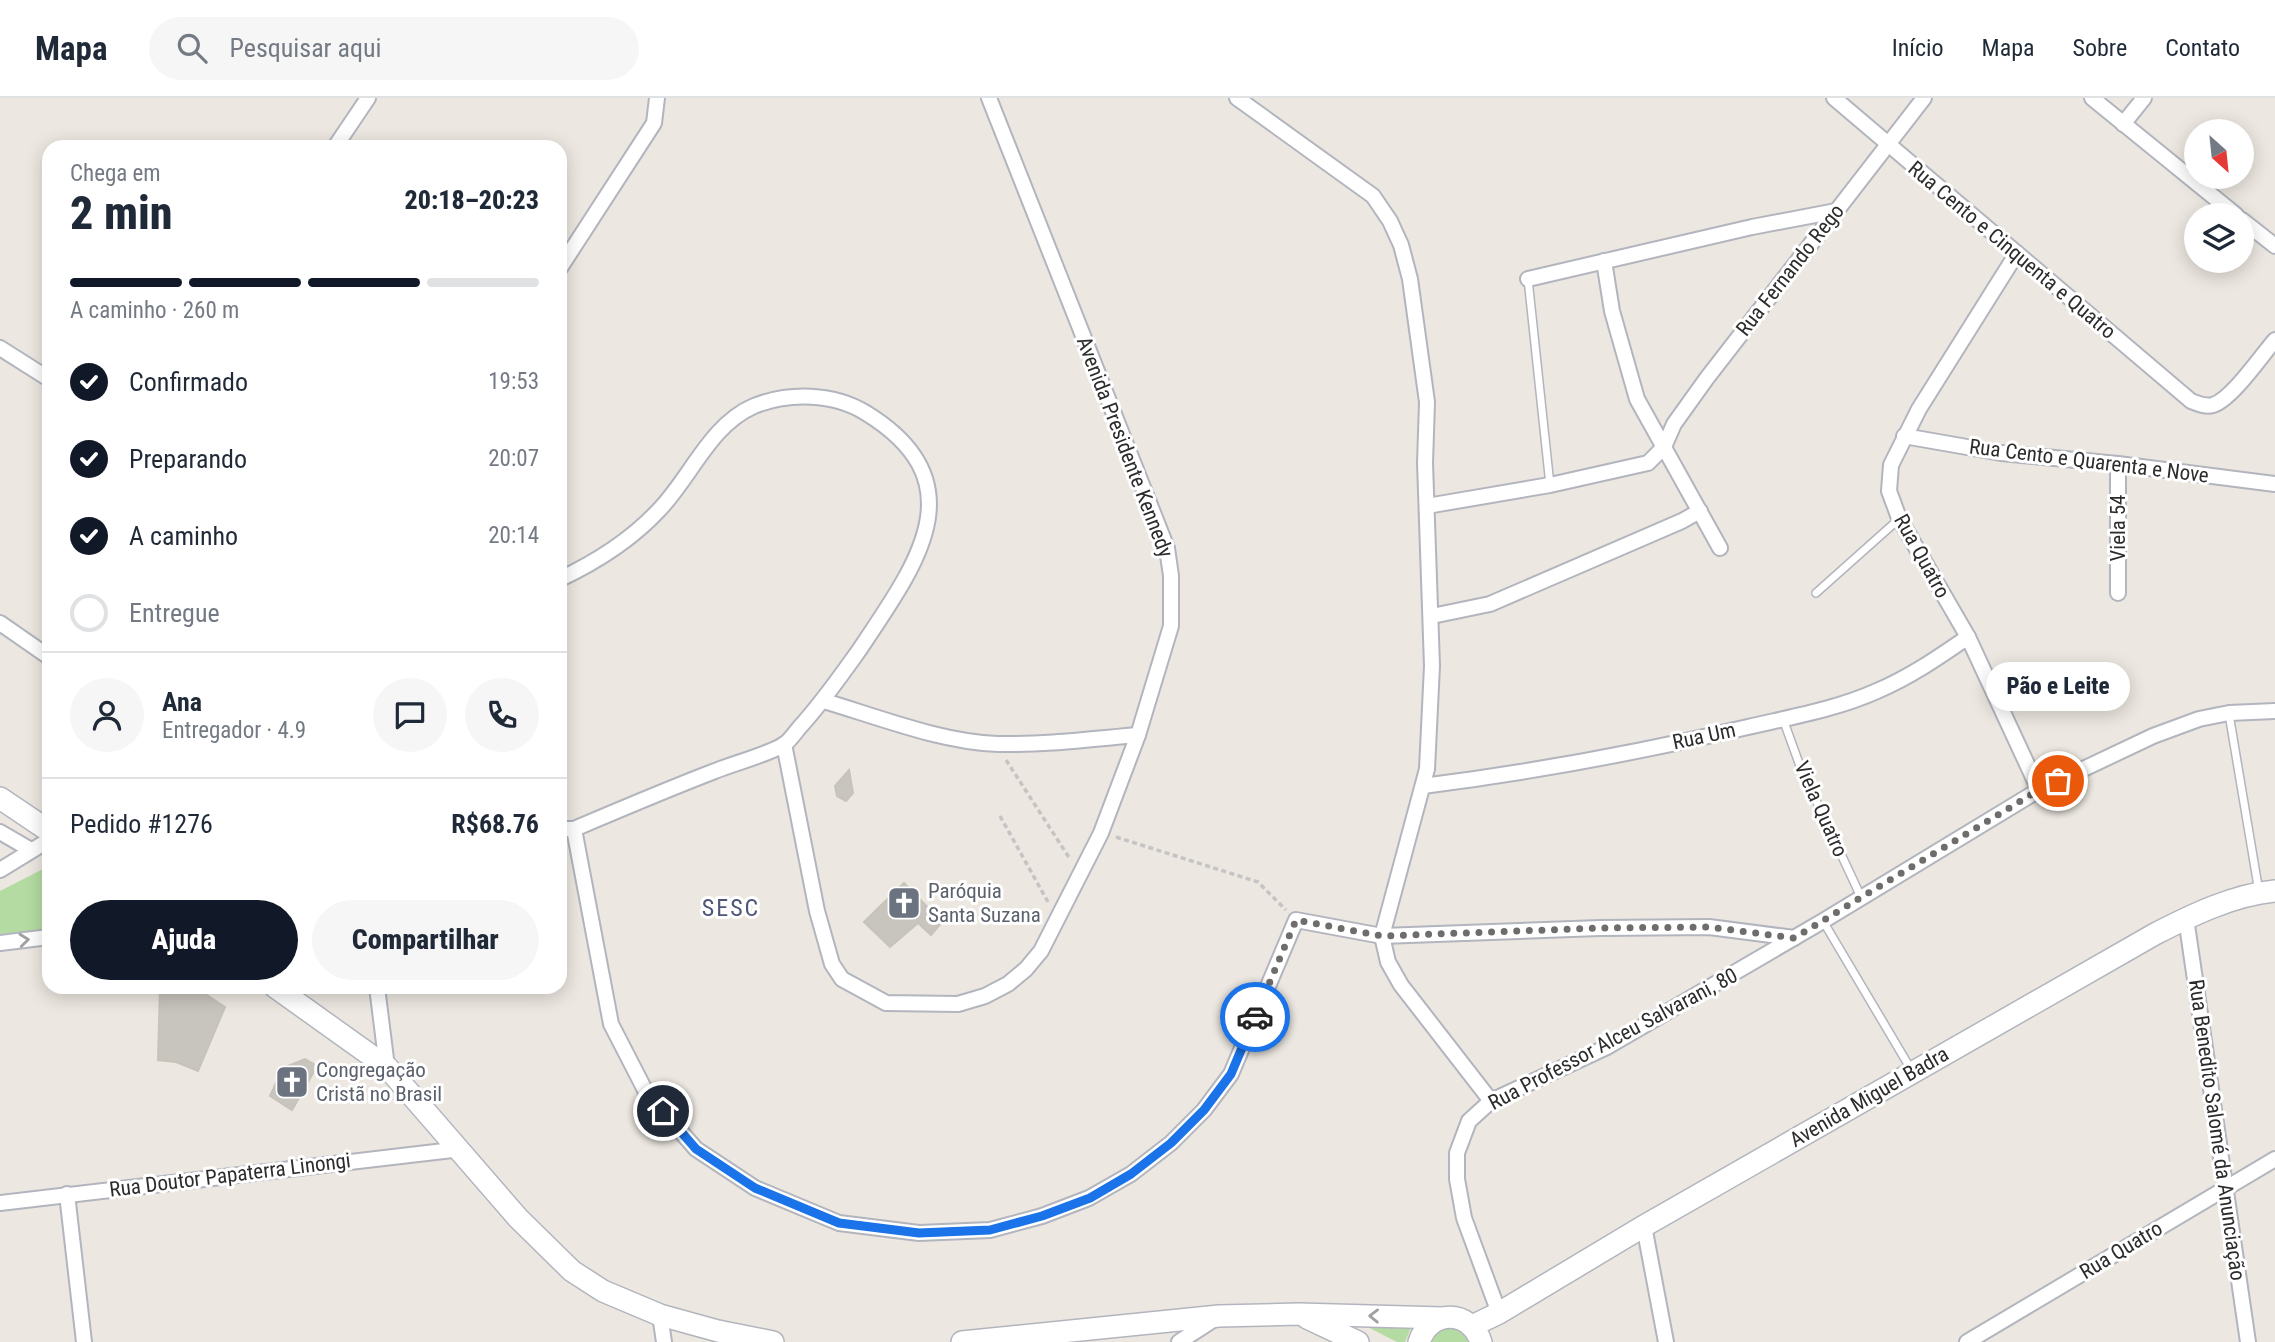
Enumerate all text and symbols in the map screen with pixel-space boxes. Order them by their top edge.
search box [149,17,639,80]
text: Mapa [35,29,107,68]
icon: search [173,29,211,67]
text: Pesquisar aqui [229,33,382,63]
text: Início [1892,34,1944,62]
text: Mapa [1982,34,2035,62]
text: Sobre [2073,34,2127,62]
text: Contato [2165,34,2240,62]
north arrow [2184,119,2254,189]
map controls [2184,119,2254,273]
street label: Rua Cento e Cinquenta e Quatro [1903,156,2121,344]
text: Chega em [70,160,161,187]
text: 20:18–20:23 [405,185,539,215]
text: 2 min [70,186,173,240]
street label: Rua Fernando Rego [1731,199,1849,341]
button: layers [2184,203,2254,273]
text: A caminho · 260 m [70,297,239,324]
street label: Avenida Presidente Kennedy [1072,333,1178,561]
icon: check [70,363,108,401]
text: Confirmado [129,367,248,397]
text: 19:53 [488,368,539,395]
street label: Rua Cento e Quarenta e Nove [1968,434,2210,488]
icon: check [70,440,108,478]
text: Preparando [129,444,247,474]
text: 20:07 [488,445,539,472]
street label: Viela 54 [2106,495,2130,561]
street label: Rua Quatro [1889,510,1955,602]
icon: check [70,517,108,555]
text: A caminho [129,521,238,551]
text: 20:14 [488,522,539,549]
text: Entregue [129,598,220,628]
callout: Pão e Leite [1986,662,2130,711]
text: Pão e Leite [2006,673,2110,700]
button: person [70,678,144,752]
button: chat [373,678,447,752]
button: phone [465,678,539,752]
text: Ana [162,687,202,717]
text: Entregador · 4.9 [162,717,306,744]
street label: Rua Um [1670,718,1738,754]
pin [2028,751,2088,811]
street label: Viela Quatro [1789,758,1853,860]
icon: bag [2039,762,2077,800]
text: Pedido #1276 [70,809,213,839]
text: R$68.76 [451,809,539,839]
place label: Paróquia Santa Suzana [928,879,1041,927]
church icon: Paróquia Santa Suzana [885,884,923,922]
district label: SESC [702,894,760,922]
button: Ajuda [70,900,298,980]
button: Compartilhar [312,900,539,980]
one-way arrow [19,933,30,948]
street label: Rua Professor Alceu Salvarani, 80 [1484,963,1742,1115]
street label: Rua Benedito Salomé da Anunciação [2184,978,2250,1282]
courier [1220,982,1290,1052]
icon: car [1236,998,1274,1036]
street label: Avenida Miguel Badra [1785,1042,1953,1152]
place label: Congregação Cristã no Brasil [316,1058,442,1106]
church icon: Congregação Cristã no Brasil [273,1063,311,1101]
pin [633,1081,693,1141]
icon: home [644,1092,682,1130]
street label: Rua Doutor Papaterra Linongi [108,1148,352,1202]
street label: Rua Quatro [2075,1216,2167,1284]
one-way arrow [1368,1308,1378,1324]

